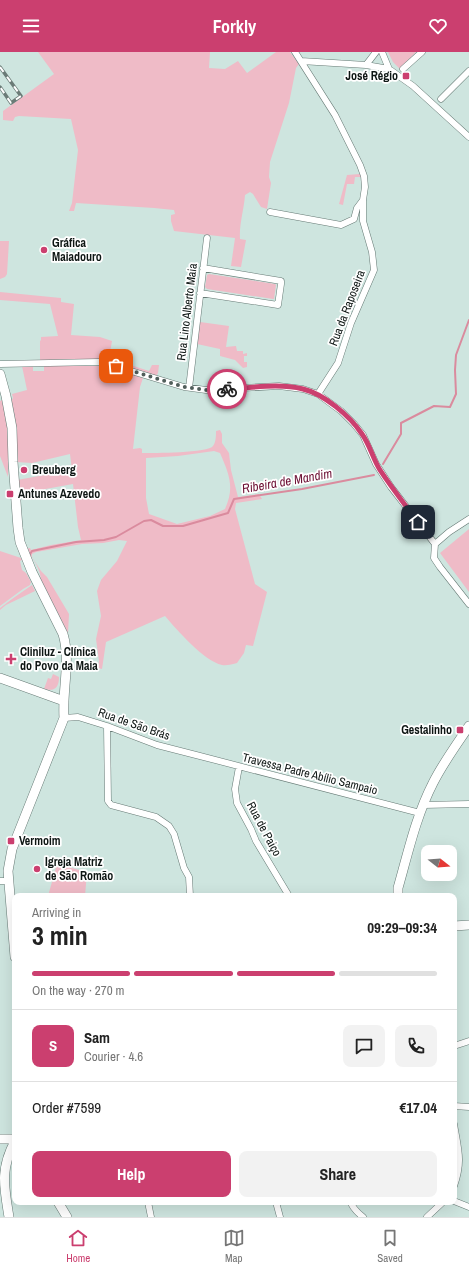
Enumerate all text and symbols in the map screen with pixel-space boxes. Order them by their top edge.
text: Forkly [213,14,256,39]
icon: menu [20,15,42,37]
icon: heart [427,15,449,37]
place label: José Régio [345,68,398,84]
marker: José Régio [401,71,411,81]
place label: Gráfica Maiadouro [52,235,102,265]
marker: Gráfica Maiadouro [39,245,49,255]
street label: Rua Lino Alberto Maia [173,262,201,362]
street label: Rua da Raposeira [325,267,369,348]
pin [99,349,133,383]
icon: bag [105,355,127,377]
courier [207,369,247,409]
icon: bike [216,378,238,400]
place label: Breuberg [32,462,76,478]
marker: Breuberg [19,465,29,475]
water label: Ribeira de Mandim [241,465,334,497]
place label: Antunes Azevedo [18,486,100,502]
marker: Antunes Azevedo [5,489,15,499]
pin [401,505,435,539]
icon: home [407,511,429,533]
place label: Cliniluz - Clínica do Povo da Maia [20,644,98,674]
marker: Cliniluz - Clínica do Povo da Maia [5,653,17,665]
street label: Rua de São Brás [96,704,172,744]
place label: Gestalinho [401,722,452,738]
marker: Gestalinho [455,725,465,735]
street label: Travessa Padre Abílio Sampaio [241,749,379,799]
street label: Rua de Paiço [243,799,285,859]
place label: Vermoim [19,833,61,849]
marker: Vermoim [6,836,16,846]
north arrow [421,845,457,881]
map controls [421,845,457,881]
place label: Igreja Matriz de São Romão [45,854,113,884]
marker: Igreja Matriz de São Romão [32,864,42,874]
text: Arriving in [32,904,81,921]
text: 09:29–09:34 [367,917,437,938]
text: 3 min [32,918,88,953]
text: On the way · 270 m [32,982,124,999]
button: chat [343,1025,385,1067]
button: phone [395,1025,437,1067]
text: Sam [84,1027,110,1048]
text: S [49,1035,57,1056]
text: Courier · 4.6 [84,1048,143,1065]
text: Order #7599 [32,1097,101,1118]
text: €17.04 [399,1097,437,1118]
button: Help [32,1151,231,1197]
button: Share [239,1151,437,1197]
tab: Home [66,1227,90,1265]
tab: Map [223,1227,245,1265]
tab: Saved [377,1227,403,1265]

